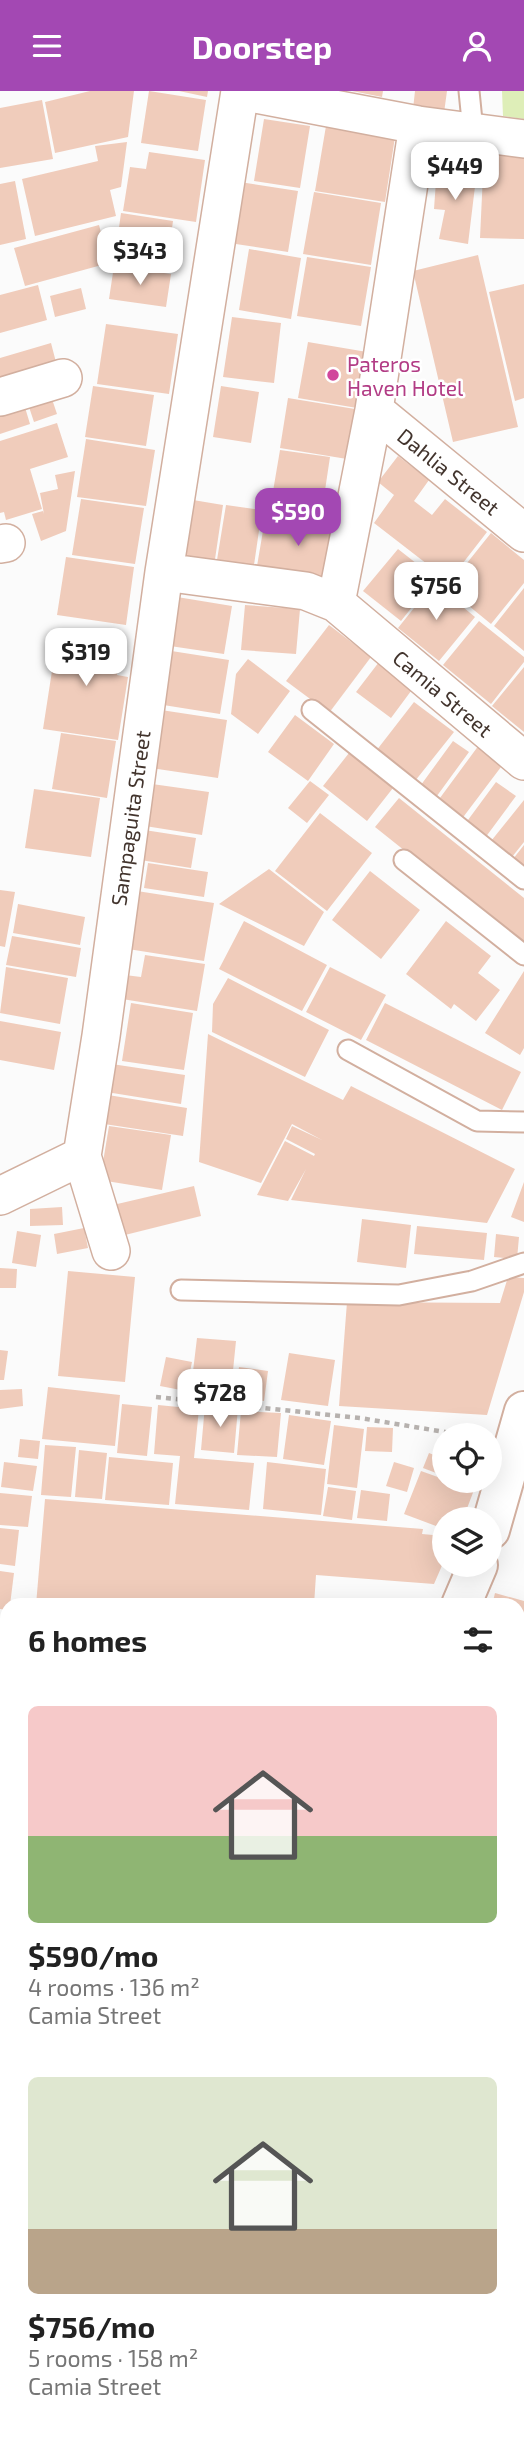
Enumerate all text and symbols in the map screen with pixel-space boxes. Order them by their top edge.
icon: menu [28,27,66,65]
text: Doorstep [192,27,332,65]
icon: person [458,27,496,65]
pin: $449 [414,143,496,202]
text: $449 [427,151,483,179]
pin: $343 [99,227,181,287]
text: $343 [113,236,167,264]
place label: Pateros Haven Hotel [347,351,464,400]
marker: Pateros Haven Hotel [325,367,341,383]
street label: Dahlia Street [393,422,505,520]
pin: $590 [257,489,339,548]
text: $590 [271,497,325,525]
pin: $756 [395,563,477,622]
text: $756 [410,571,462,599]
pin: $319 [45,629,127,688]
text: $319 [61,637,111,665]
street label: Camia Street [388,644,498,742]
street label: Sampaguita Street [105,729,155,907]
pin: $728 [179,1369,261,1429]
text: $728 [193,1378,247,1406]
map controls [432,1423,502,1577]
button: locate [432,1423,502,1493]
button: layers [432,1507,502,1577]
icon: filters [459,1621,497,1659]
text: 6 homes [28,1622,147,1658]
icon: home [200,1752,326,1878]
text: $590/mo [28,1937,158,1973]
text: 4 rooms · 136 m² [28,1973,200,2001]
text: Camia Street [28,2001,161,2029]
icon: home [200,2123,326,2249]
text: $756/mo [28,2308,155,2344]
text: 5 rooms · 158 m² [28,2344,198,2372]
text: Camia Street [28,2372,161,2400]

